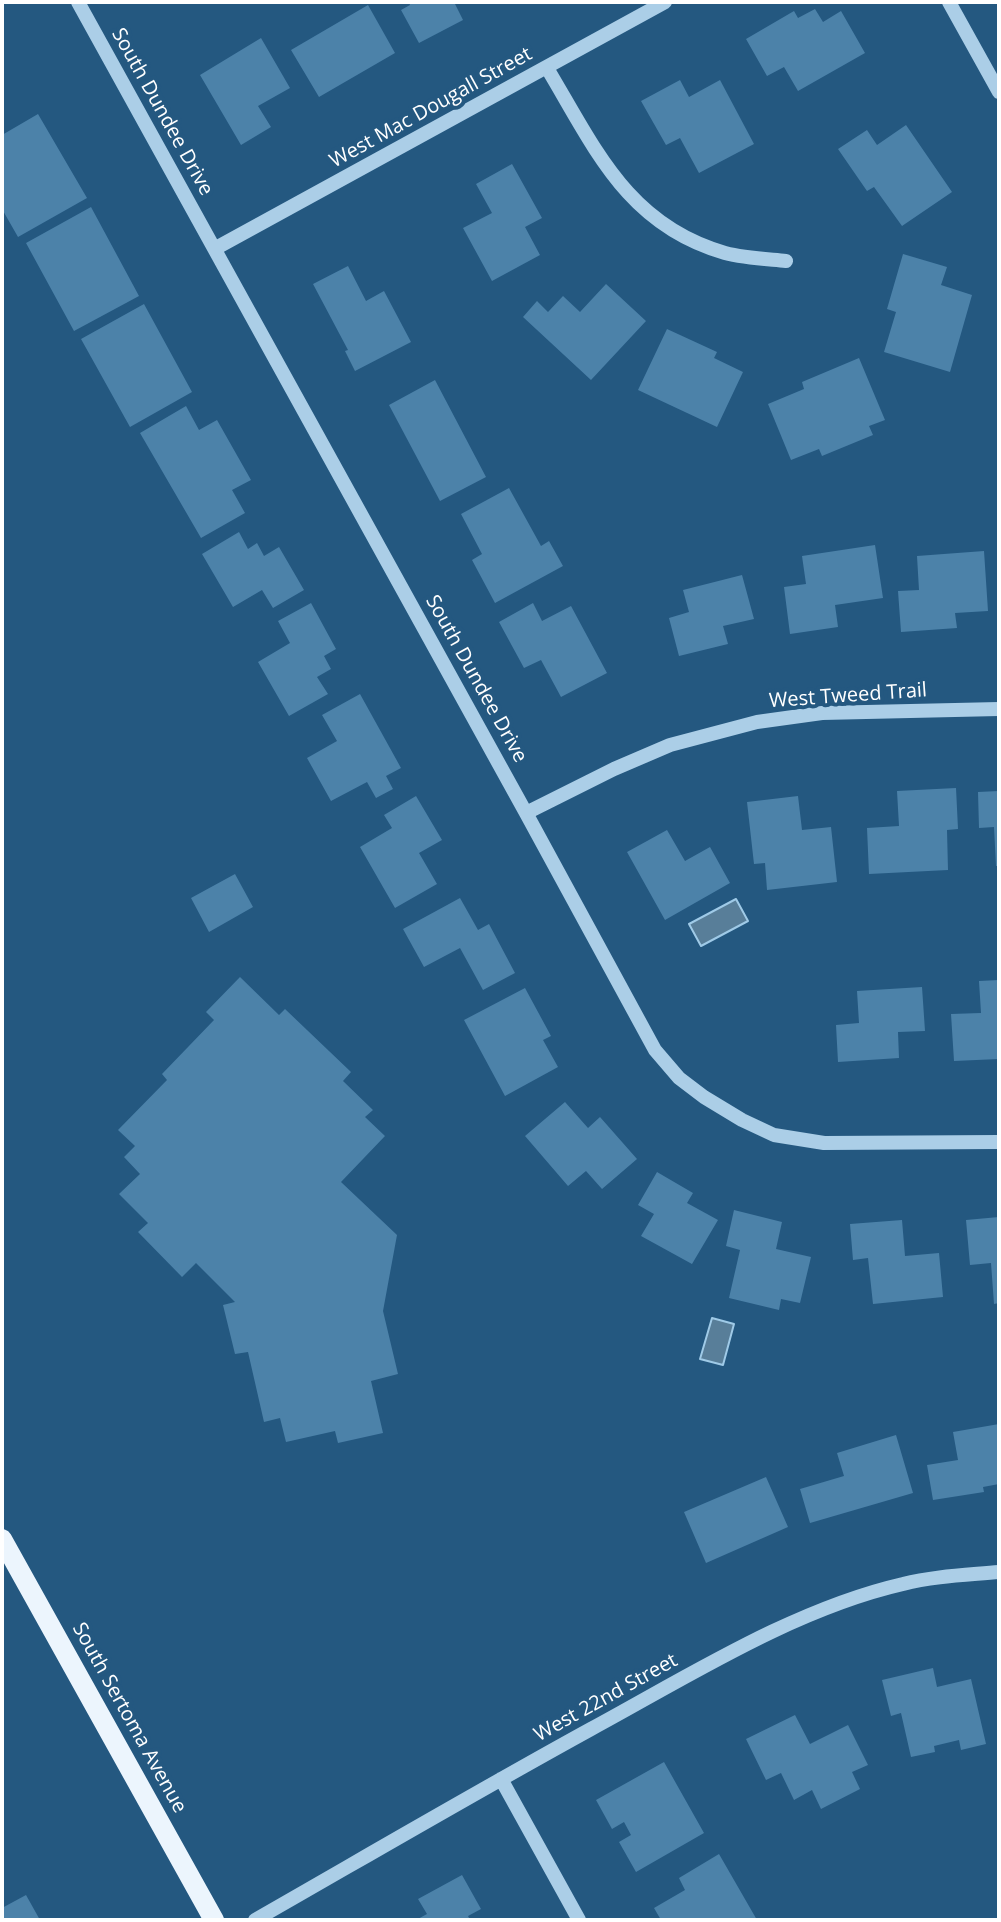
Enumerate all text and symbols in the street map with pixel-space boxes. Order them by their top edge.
street label: South Dundee Drive [106,24,218,200]
street label: West Mac Dougall Street [326,42,536,174]
street label: South Dundee Drive [420,591,532,767]
street label: West Tweed Trail [768,679,928,713]
street label: South Sertoma Avenue [67,1619,191,1817]
street label: West 22nd Street [530,1649,682,1747]

